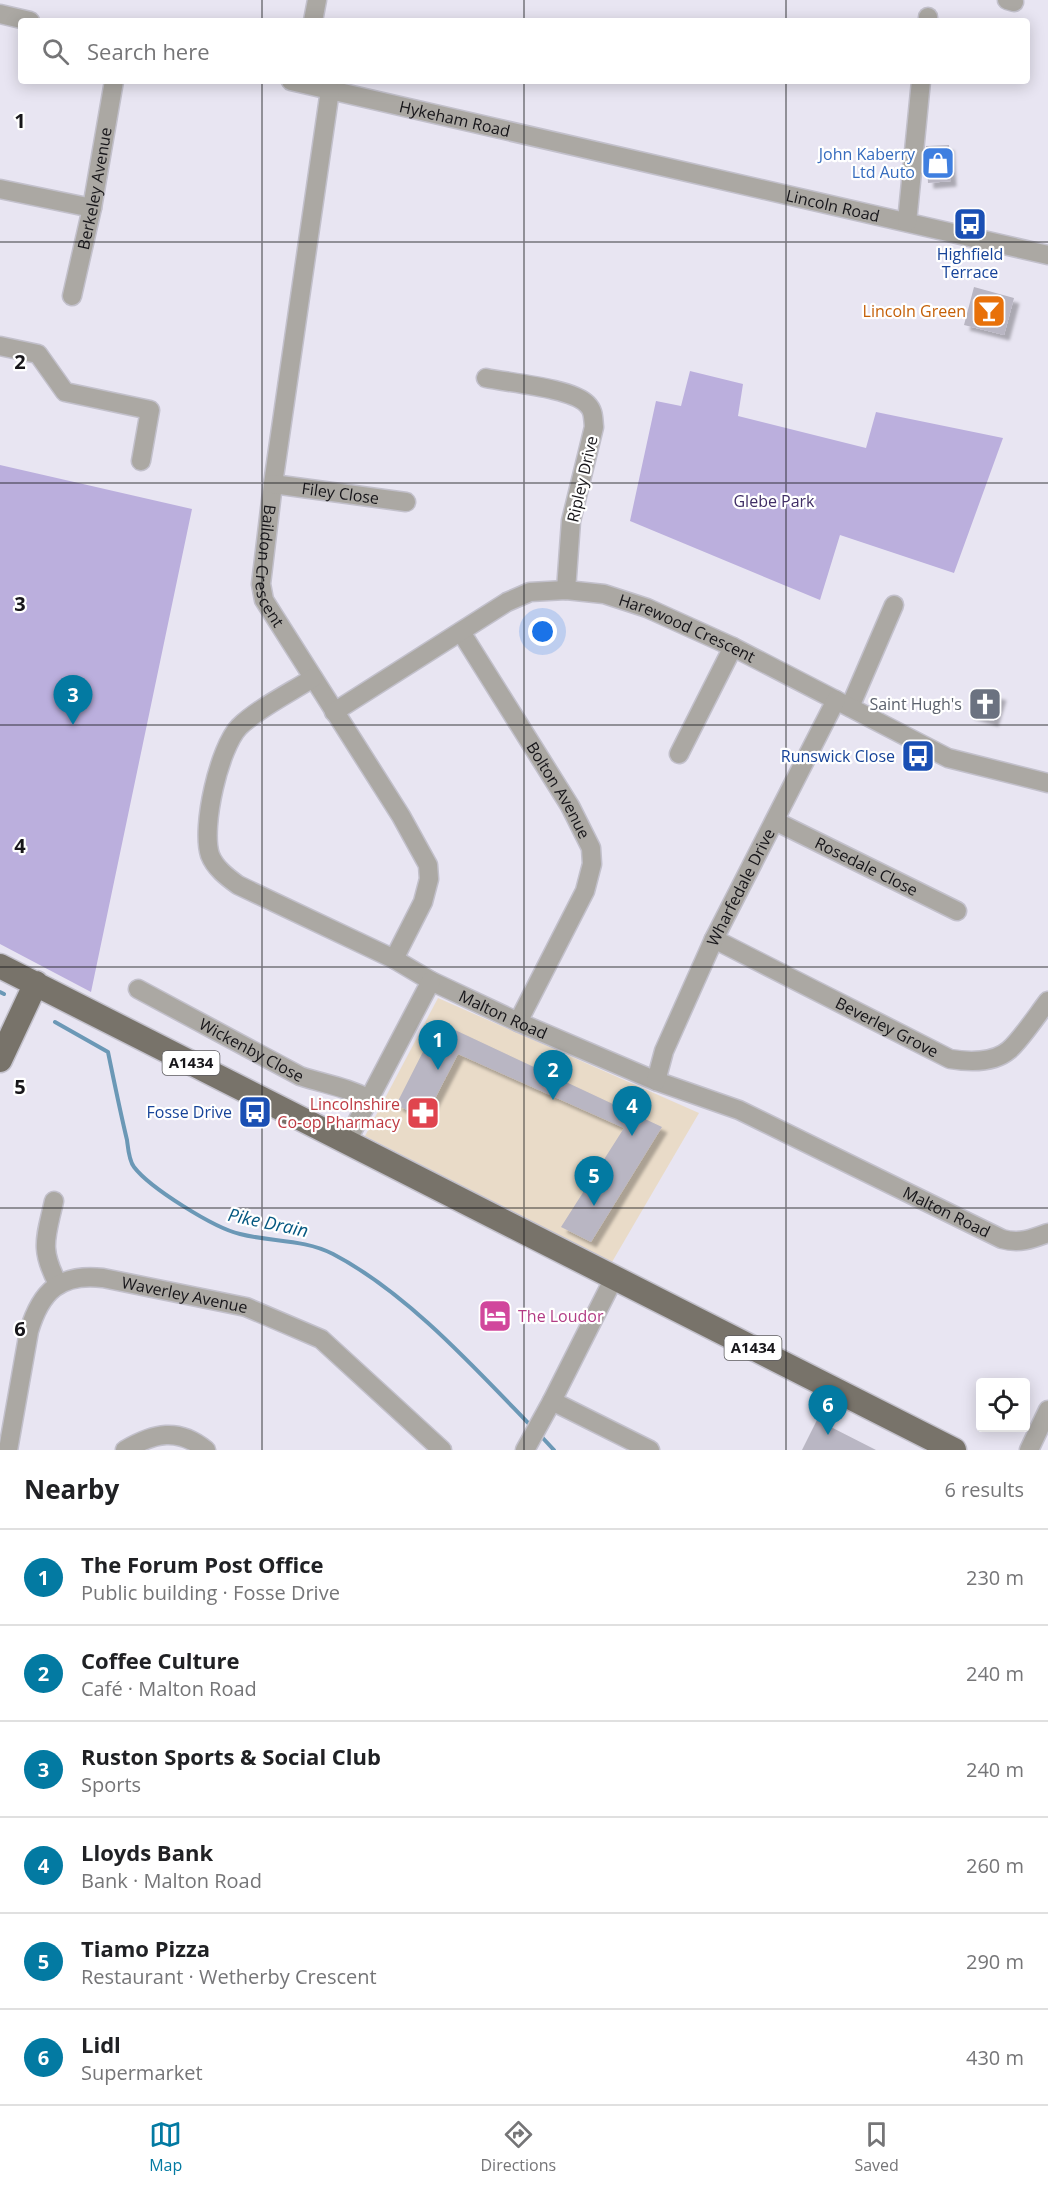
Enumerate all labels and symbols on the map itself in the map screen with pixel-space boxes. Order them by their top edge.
street label: Hykeham Road [397,95,512,142]
text: 1 [14,107,26,134]
street label: Berkeley Avenue [72,125,117,252]
place label: John Kaberry Ltd Auto [817,143,916,183]
shop icon: John Kaberry Ltd Auto [920,145,956,181]
street label: Lincoln Road [784,184,882,227]
bus stop icon: Highfield Terrace [952,206,988,242]
place label: Highfield Terrace [937,243,1003,283]
bar icon: Lincoln Green [971,293,1007,329]
place label: Lincoln Green [863,300,966,322]
text: 2 [14,348,26,375]
street label: Ripley Drive [561,434,603,524]
street label: Filey Close [300,477,380,509]
park label: Glebe Park [733,490,815,512]
street label: Baildon Crescent [250,503,289,631]
street label: Harewood Crescent [616,589,759,668]
text: 3 [14,590,26,617]
your location [528,617,557,646]
pin: 3 [54,676,92,725]
church icon: Saint Hugh's [967,686,1003,722]
place label: Saint Hugh's [869,693,962,715]
street label: Bolton Avenue [521,738,596,842]
bus stop icon: Runswick Close [900,738,936,774]
place label: Runswick Close [781,745,895,767]
street label: Wharfedale Drive [701,824,780,950]
street label: Rosedale Close [811,831,922,901]
text: 4 [14,832,26,859]
street label: Malton Road [455,985,551,1044]
street label: Beverley Grove [832,992,942,1062]
street label: Wickenby Close [195,1013,308,1087]
pin: 1 [418,1020,458,1070]
pin: 2 [534,1050,572,1100]
road number: A1434 [162,1051,219,1075]
text: 5 [14,1073,26,1100]
pin: 4 [612,1086,652,1136]
place label: Lincolnshire Co-op Pharmacy [277,1093,401,1133]
bus stop icon: Fosse Drive [237,1094,273,1130]
pharmacy icon: Lincolnshire Co-op Pharmacy [405,1095,441,1131]
place label: Fosse Drive [147,1101,232,1123]
pin: 5 [574,1156,614,1206]
street label: Malton Road [899,1181,994,1243]
water label: Pike Drain [226,1202,311,1242]
street label: Waverley Avenue [120,1271,250,1318]
hotel icon: The Loudor [477,1298,513,1334]
place label: The Loudor [518,1305,604,1327]
text: 6 [14,1315,26,1342]
road number: A1434 [724,1336,782,1360]
pin: 6 [808,1386,848,1435]

